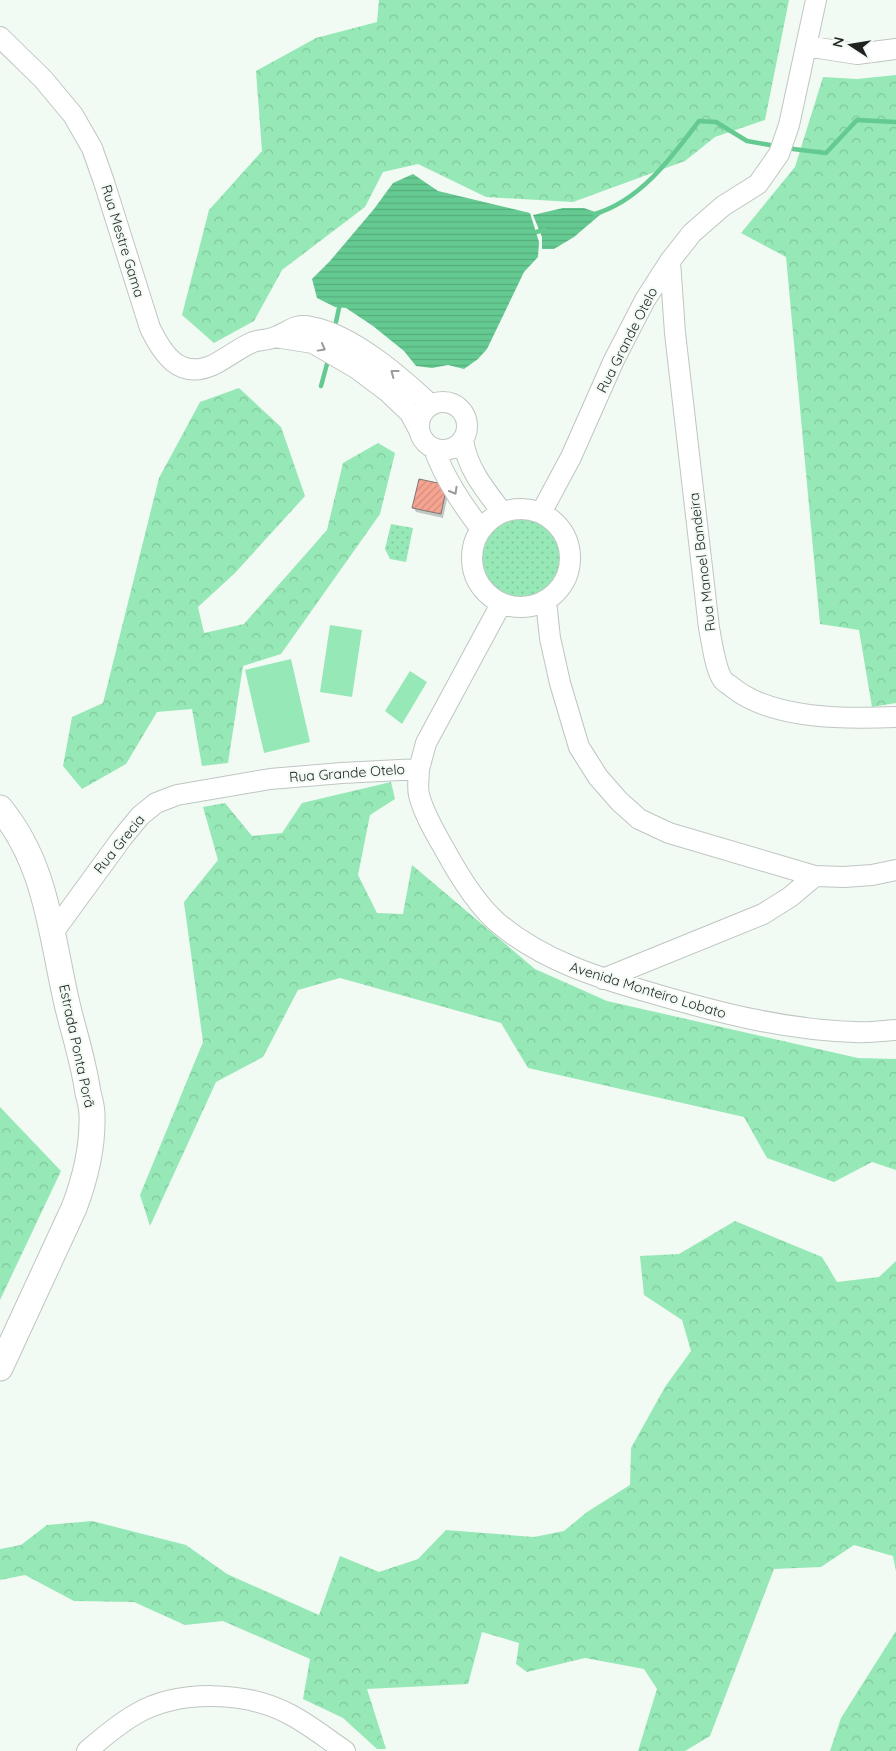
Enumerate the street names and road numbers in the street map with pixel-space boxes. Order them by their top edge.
street label: Rua Mestre Gama [97,183,149,299]
street label: Rua Grande Otelo [593,284,661,396]
street label: Rua Manoel Bandeira [685,491,719,633]
street label: Rua Grande Otelo [288,760,406,786]
street label: Rua Grecia [90,811,148,877]
street label: Avenida Monteiro Lobato [567,958,729,1022]
street label: Estrada Ponta Porã [55,983,99,1109]

